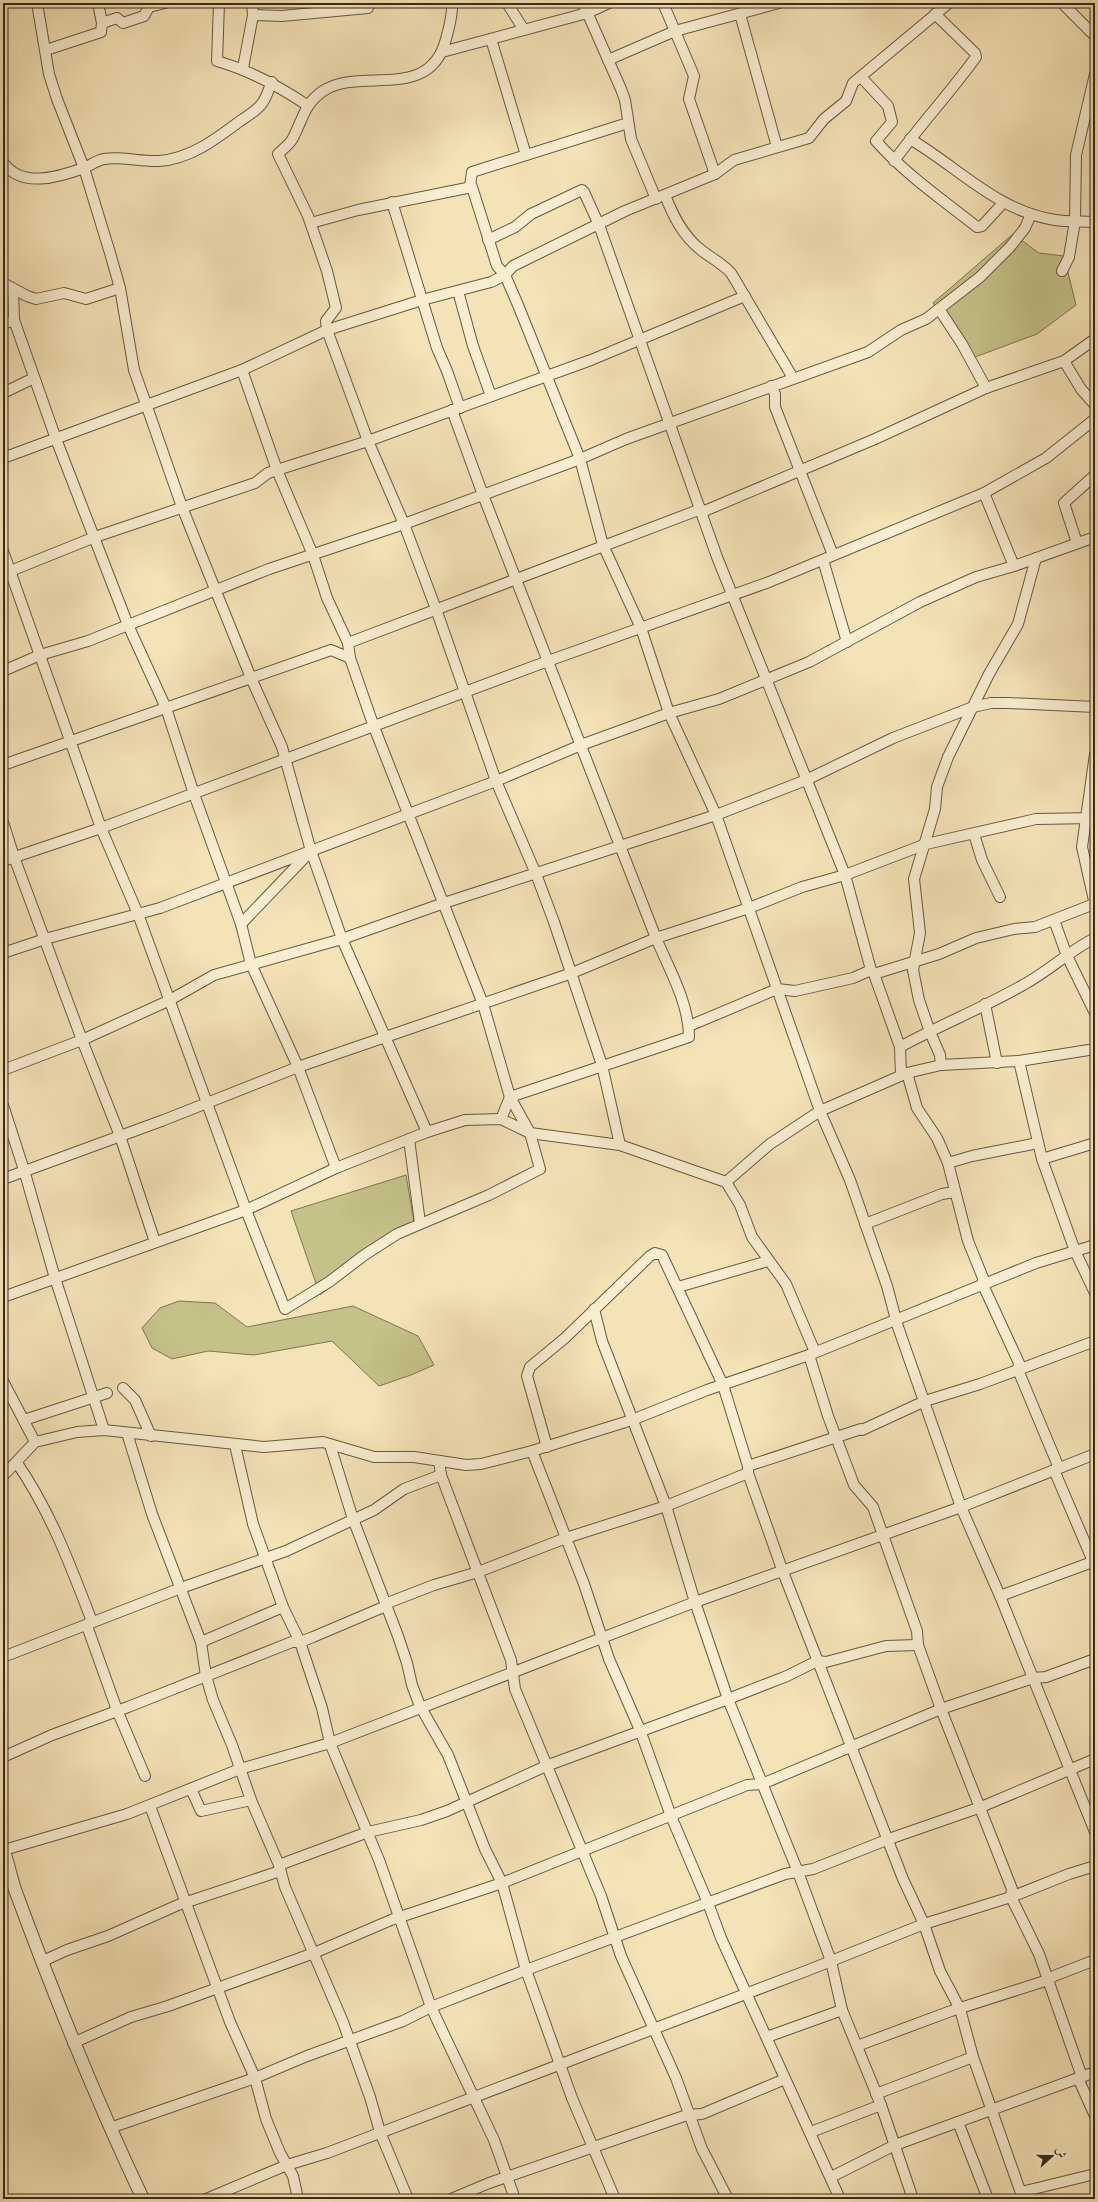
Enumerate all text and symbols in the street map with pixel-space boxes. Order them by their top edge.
north arrow [1032,2136,1072,2176]
text: ش [1053,2145,1069,2160]

